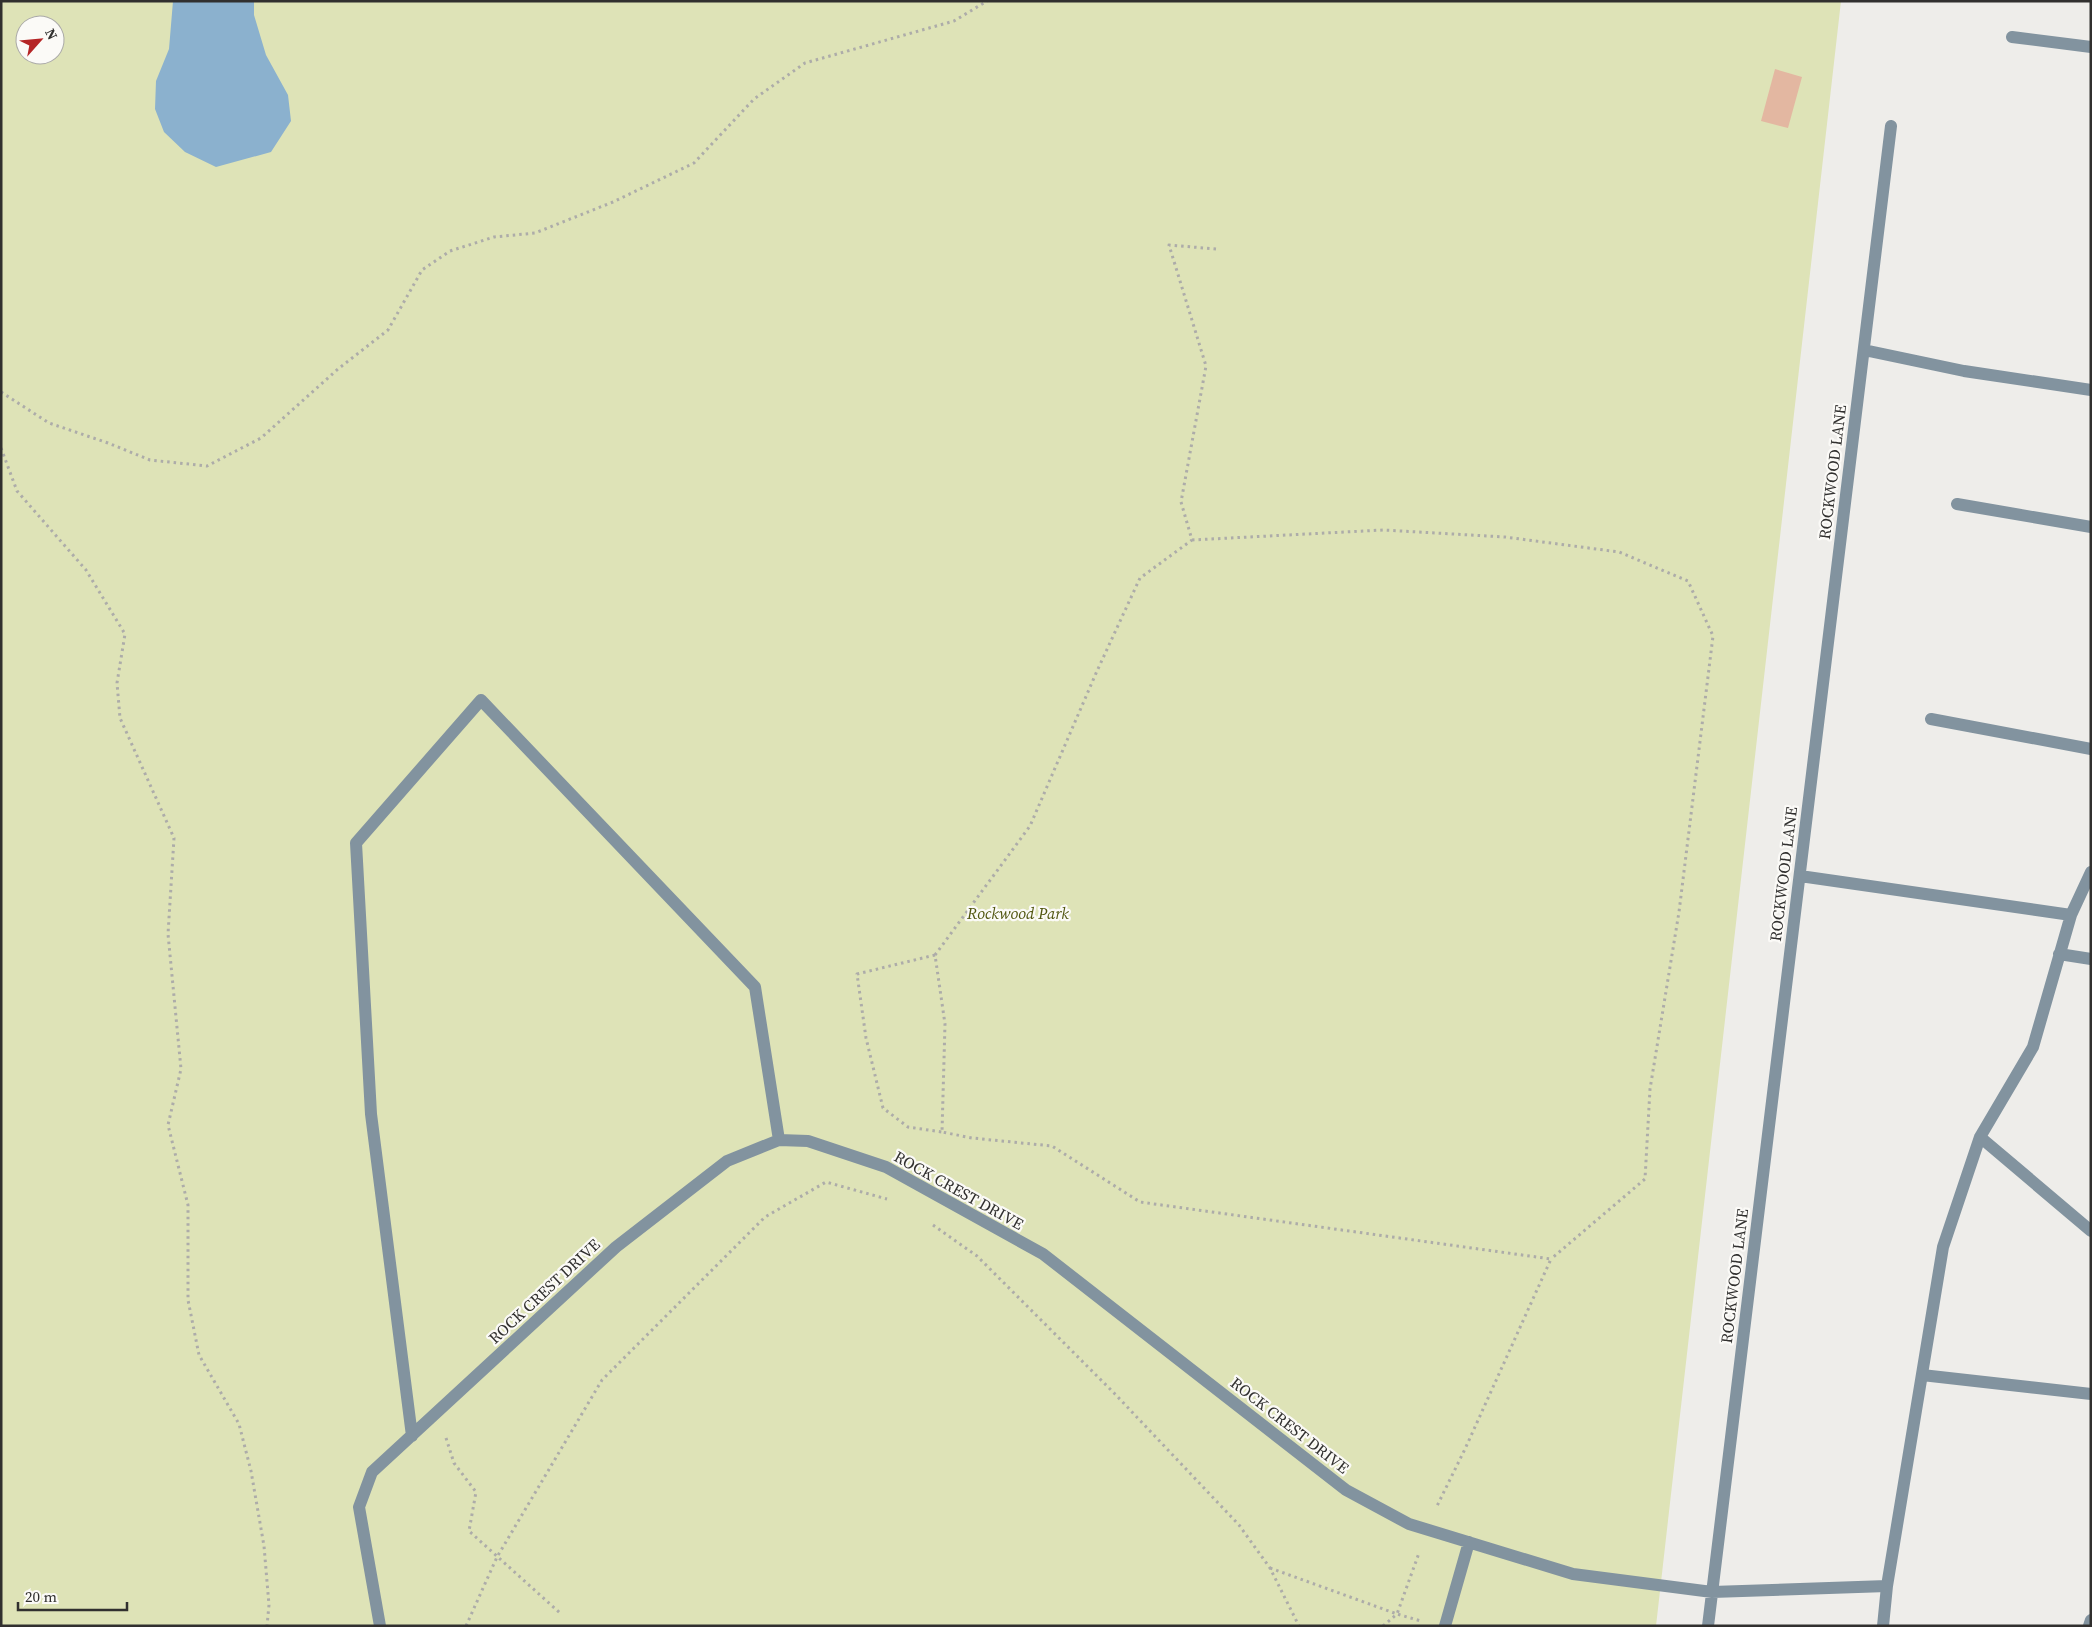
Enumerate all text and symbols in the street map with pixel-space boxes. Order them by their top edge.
north arrow [15,15,65,65]
text: N [40,25,63,43]
street label: ROCKWOOD LANE [1813,403,1851,541]
street label: ROCKWOOD LANE [1764,805,1802,943]
park label: Rockwood Park [966,902,1069,924]
street label: ROCK CREST DRIVE [890,1145,1028,1235]
street label: ROCKWOOD LANE [1715,1207,1753,1345]
street label: ROCK CREST DRIVE [483,1233,605,1348]
street label: ROCK CREST DRIVE [1226,1372,1354,1479]
scale bar [18,1580,126,1612]
text: 20 m [25,1586,57,1607]

